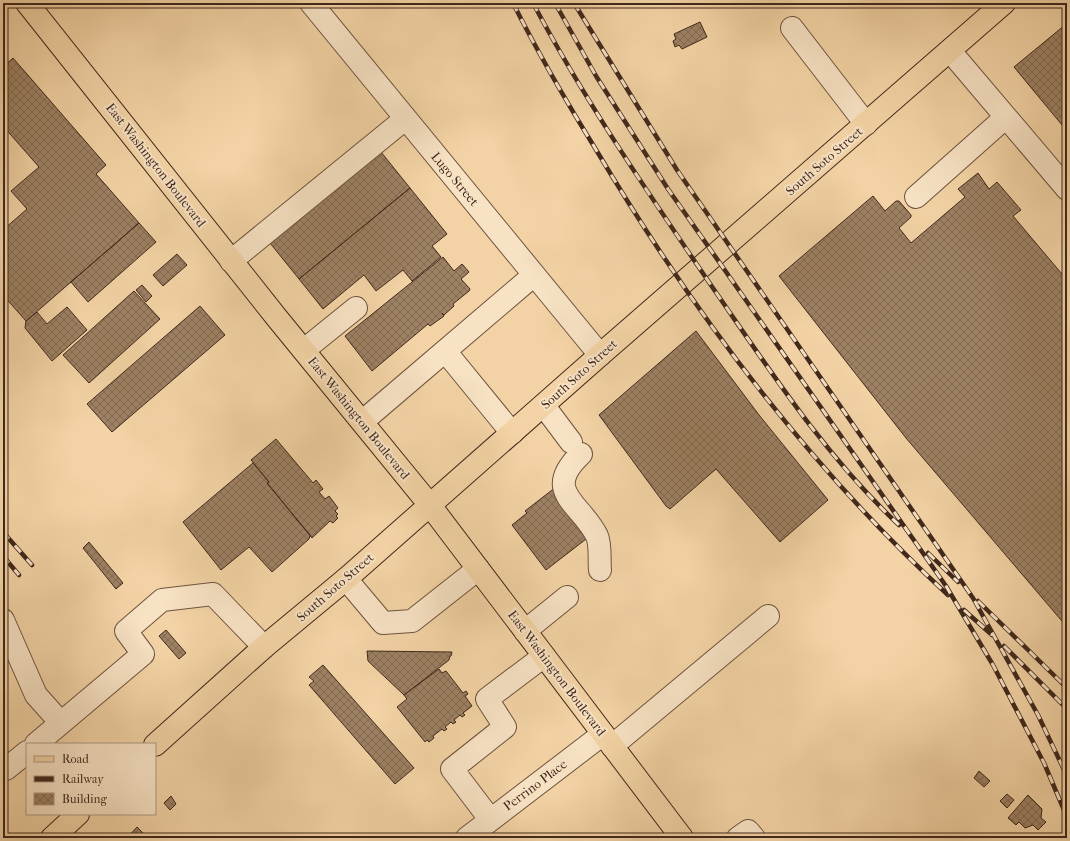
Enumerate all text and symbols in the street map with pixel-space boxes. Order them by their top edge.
street label: East Washington Boulevard [103,100,210,231]
street label: South Soto Street [783,123,866,198]
street label: Lugo Street [428,149,482,209]
street label: South Soto Street [538,336,620,412]
street label: East Washington Boulevard [305,354,414,483]
street label: South Soto Street [294,549,377,624]
street label: East Washington Boulevard [505,607,610,739]
legend [26,743,156,815]
text: Road [62,752,89,766]
street label: Perrino Place [500,756,570,814]
text: Railway [62,772,104,786]
text: Building [62,792,107,806]

